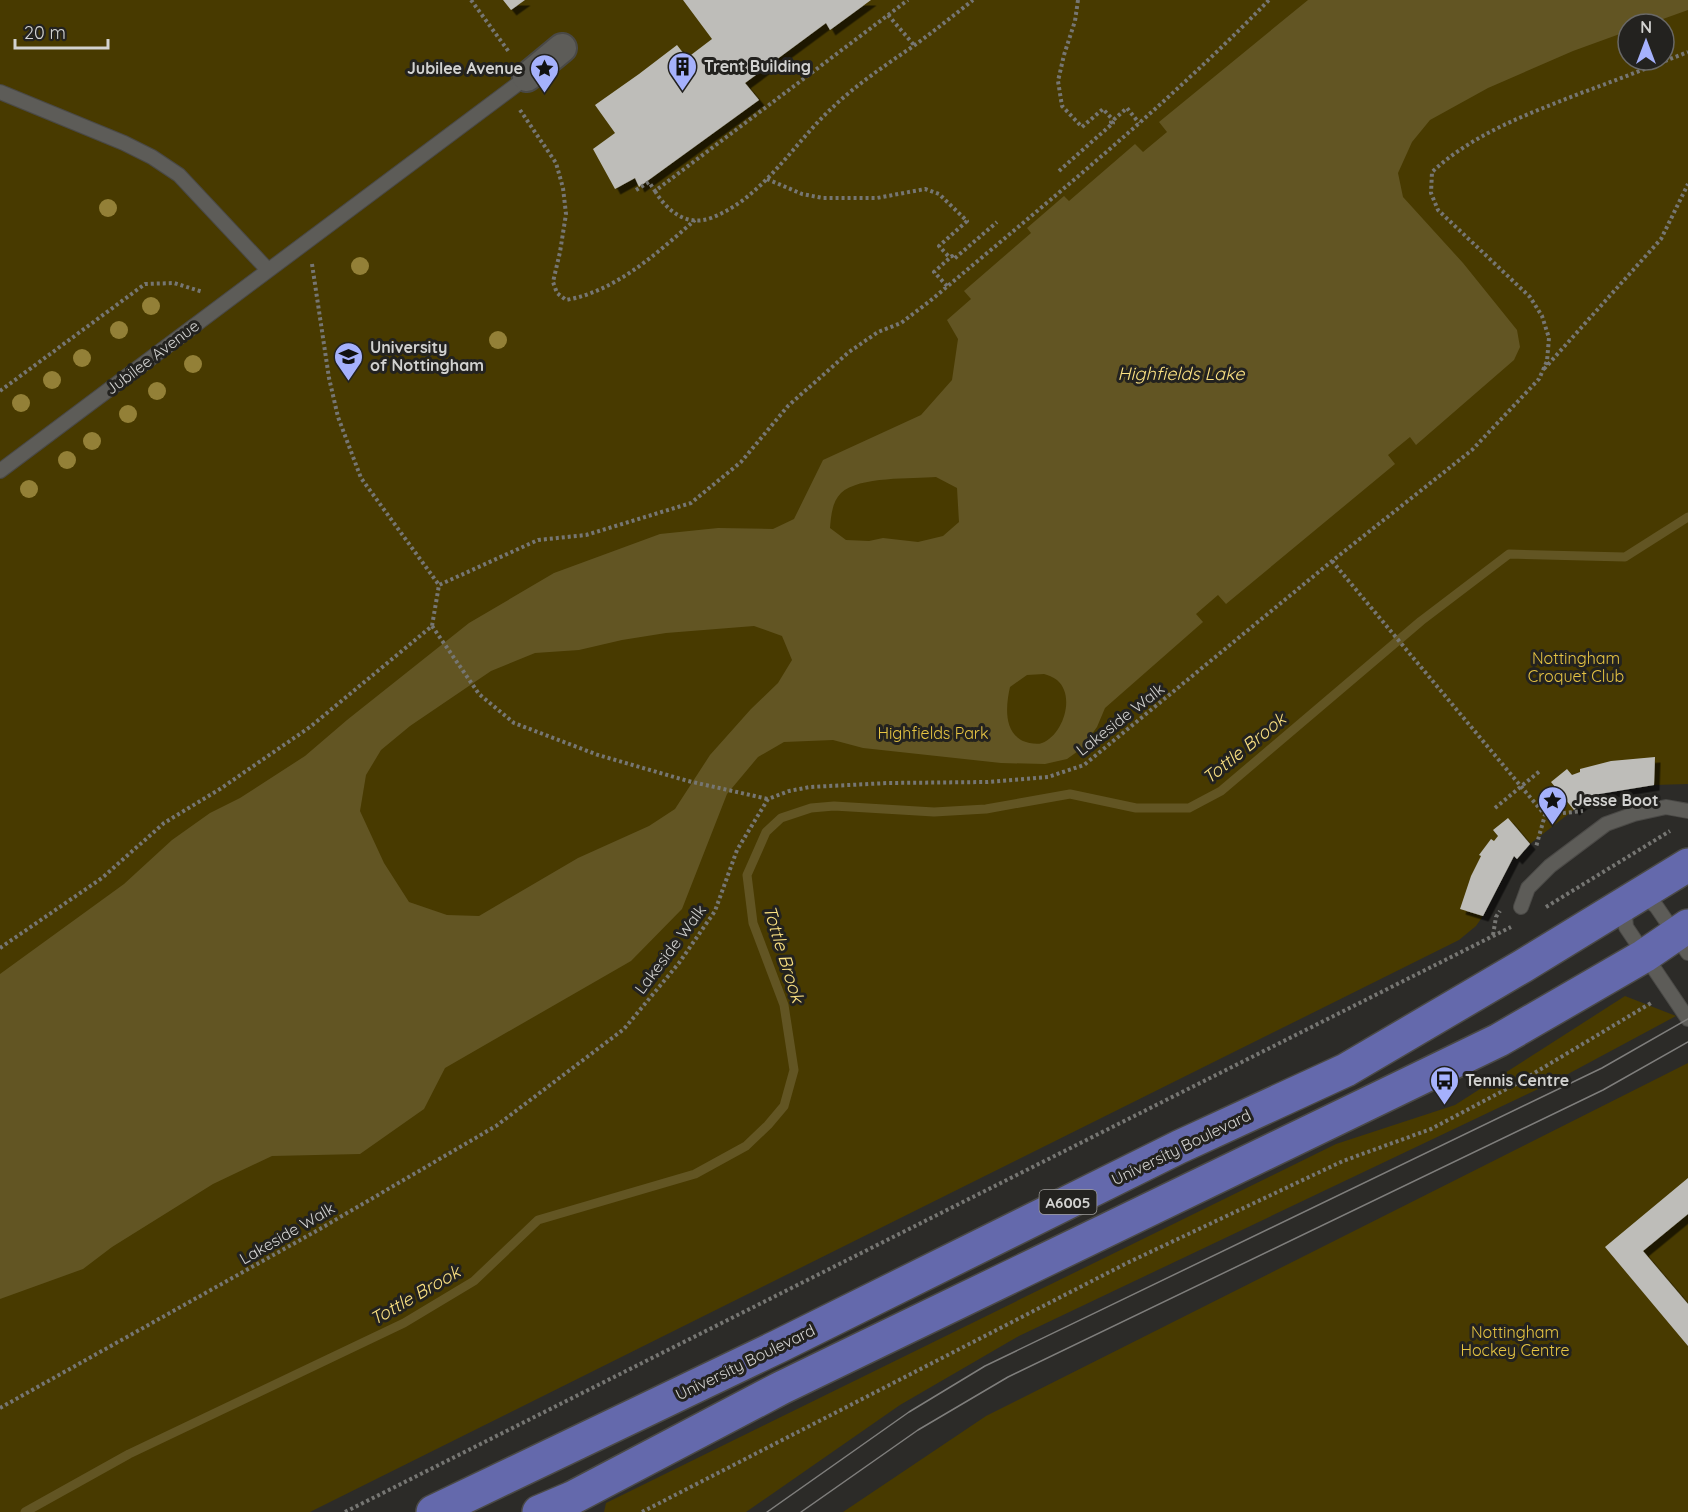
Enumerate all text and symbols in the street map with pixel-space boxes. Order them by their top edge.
scale bar [15,12,108,50]
north arrow [1616,12,1676,72]
text: N [1640,17,1652,37]
text: 20 m [24,21,66,44]
building icon: Trent Building [667,50,699,92]
place icon: Jubilee Avenue [528,52,560,94]
place label: Trent Building [704,56,811,76]
place label: Jubilee Avenue [407,58,523,78]
street label: Jubilee Avenue [101,315,203,399]
place label: University of Nottingham [370,337,484,375]
school or university icon: University of Nottingham [333,340,365,382]
water label: Highfields Lake [1118,362,1245,385]
park label: Nottingham Croquet Club [1528,648,1624,686]
street label: Lakeside Walk [1072,678,1168,760]
water label: Tottle Brook [1198,707,1291,789]
park label: Highfields Park [877,723,989,743]
place icon: Jesse Boot [1537,784,1569,826]
place label: Jesse Boot [1574,790,1659,810]
street label: Lakeside Walk [630,900,710,998]
water label: Tottle Brook [758,903,810,1007]
bus stop icon: Tennis Centre [1428,1064,1460,1106]
place label: Tennis Centre [1465,1070,1569,1090]
street label: University Boulevard [1108,1105,1254,1189]
road number: A6005 [1040,1190,1096,1214]
street label: Lakeside Walk [236,1198,338,1268]
water label: Tottle Brook [366,1259,465,1330]
street label: University Boulevard [672,1320,818,1404]
park label: Nottingham Hockey Centre [1460,1322,1570,1360]

